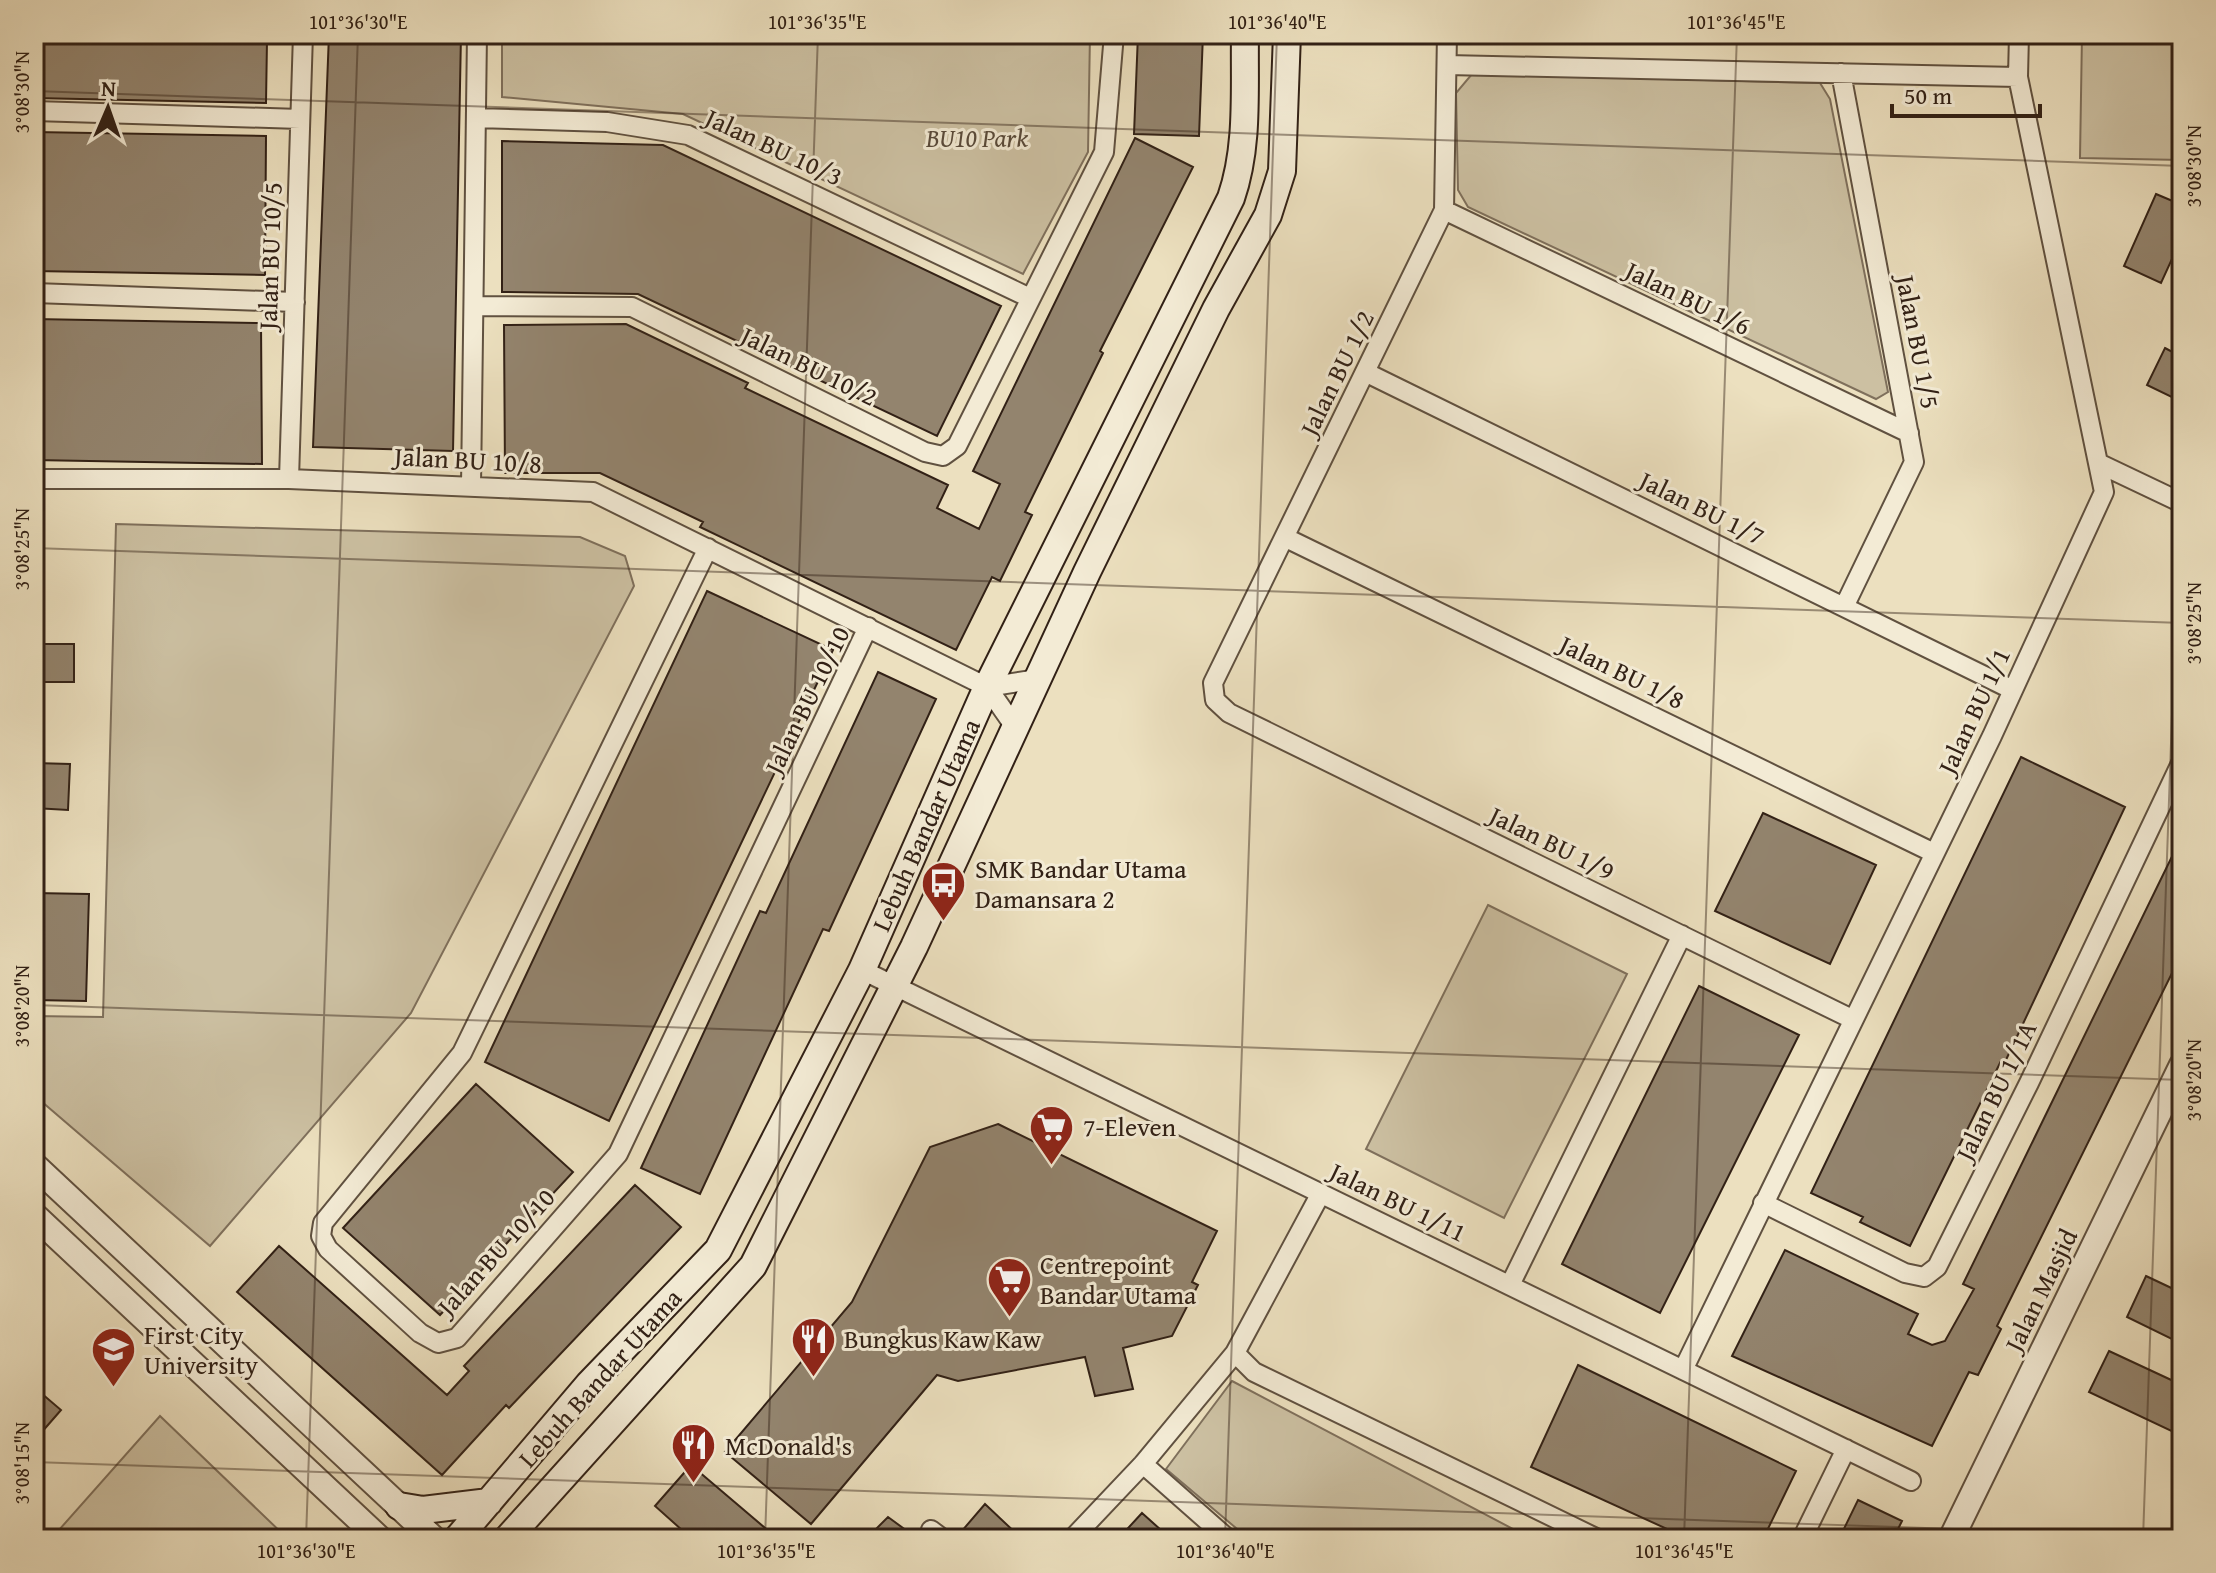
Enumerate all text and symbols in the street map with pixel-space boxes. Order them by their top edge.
text: 101°36'30"E [309,7,407,36]
text: 101°36'35"E [768,7,866,36]
text: 101°36'40"E [1228,7,1326,36]
text: 101°36'45"E [1687,7,1785,36]
text: 3°08'30"N [7,51,36,133]
north arrow [68,68,148,148]
scale bar [1892,68,2040,118]
text: N [101,72,117,104]
text: 50 m [1904,78,1952,113]
street label: Jalan BU 10/3 [696,96,849,195]
park label: BU10 Park [925,118,1028,157]
text: 3°08'30"N [2179,125,2208,207]
street label: Jalan BU 10/5 [247,181,292,334]
street label: Jalan BU 1/6 [1616,249,1758,345]
street label: Jalan BU 1/5 [1886,269,1951,412]
street label: Jalan BU 1/2 [1288,303,1384,445]
street label: Jalan BU 10/2 [732,314,884,415]
street label: Jalan BU 10/8 [390,436,543,483]
street label: Jalan BU 1/7 [1630,459,1772,555]
text: 3°08'25"N [7,508,36,590]
text: 3°08'25"N [2179,582,2208,664]
street label: Jalan BU 10/10 [753,619,859,783]
street label: Jalan BU 1/8 [1550,623,1692,719]
street label: Jalan BU 1/1 [1926,641,2020,783]
street label: Lebuh Bandar Utama [861,712,990,937]
street label: Jalan BU 1/9 [1480,794,1622,890]
place label: SMK Bandar Utama Damansara 2 [975,849,1187,918]
bus stop icon: SMK Bandar Utama Damansara 2 [920,860,968,923]
text: 3°08'20"N [7,965,36,1047]
street label: Jalan BU 1/1A [1944,1014,2046,1170]
text: 3°08'20"N [2179,1039,2208,1121]
supermarket icon: 7-Eleven [1028,1103,1076,1166]
place label: 7-Eleven [1083,1107,1177,1146]
street label: Jalan BU 1/11 [1321,1150,1473,1251]
street label: Jalan BU 10/10 [425,1179,564,1327]
street label: Jalan Masjid [1993,1222,2087,1361]
place label: Centrepoint Bandar Utama [1040,1245,1197,1314]
supermarket icon: Centrepoint Bandar Utama [985,1256,1033,1319]
street label: Lebuh Bandar Utama [508,1279,691,1476]
place label: First City University [144,1315,258,1384]
restaurant icon: Bungkus Kaw Kaw [789,1315,837,1378]
place label: Bungkus Kaw Kaw [844,1319,1041,1358]
school or university icon: First City University [89,1326,137,1389]
text: 3°08'15"N [7,1422,36,1504]
restaurant icon: McDonald's [670,1422,718,1485]
place label: McDonald's [725,1426,852,1465]
text: 101°36'30"E [257,1536,355,1565]
text: 101°36'35"E [717,1536,815,1565]
text: 101°36'40"E [1176,1536,1274,1565]
text: 101°36'45"E [1635,1536,1733,1565]

